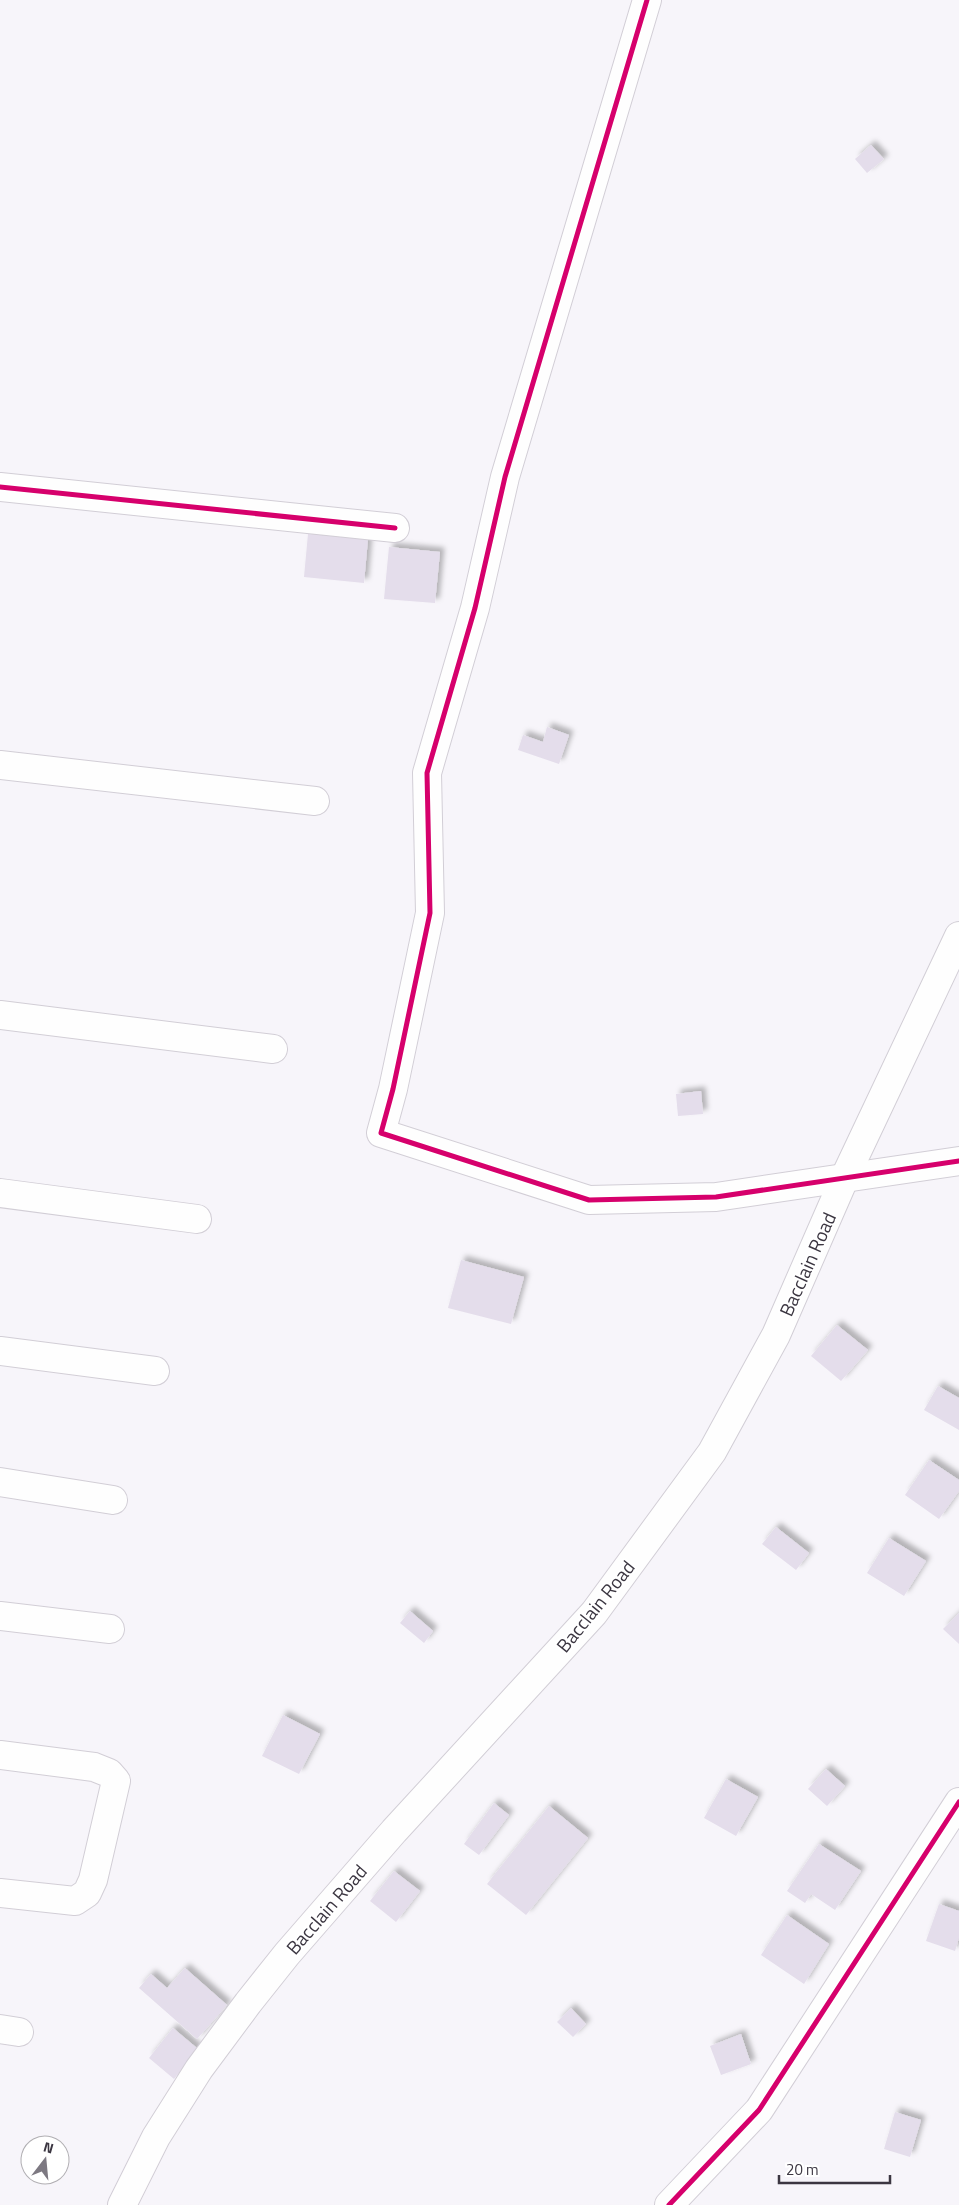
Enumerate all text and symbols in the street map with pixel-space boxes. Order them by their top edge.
street label: Bacclain Road [771,1207,843,1321]
street label: Bacclain Road [549,1554,641,1658]
street label: Bacclain Road [279,1858,373,1960]
north arrow [20,2135,70,2185]
text: N [41,2136,56,2158]
scale bar [779,2152,890,2184]
text: 20 m [786,2158,819,2181]

